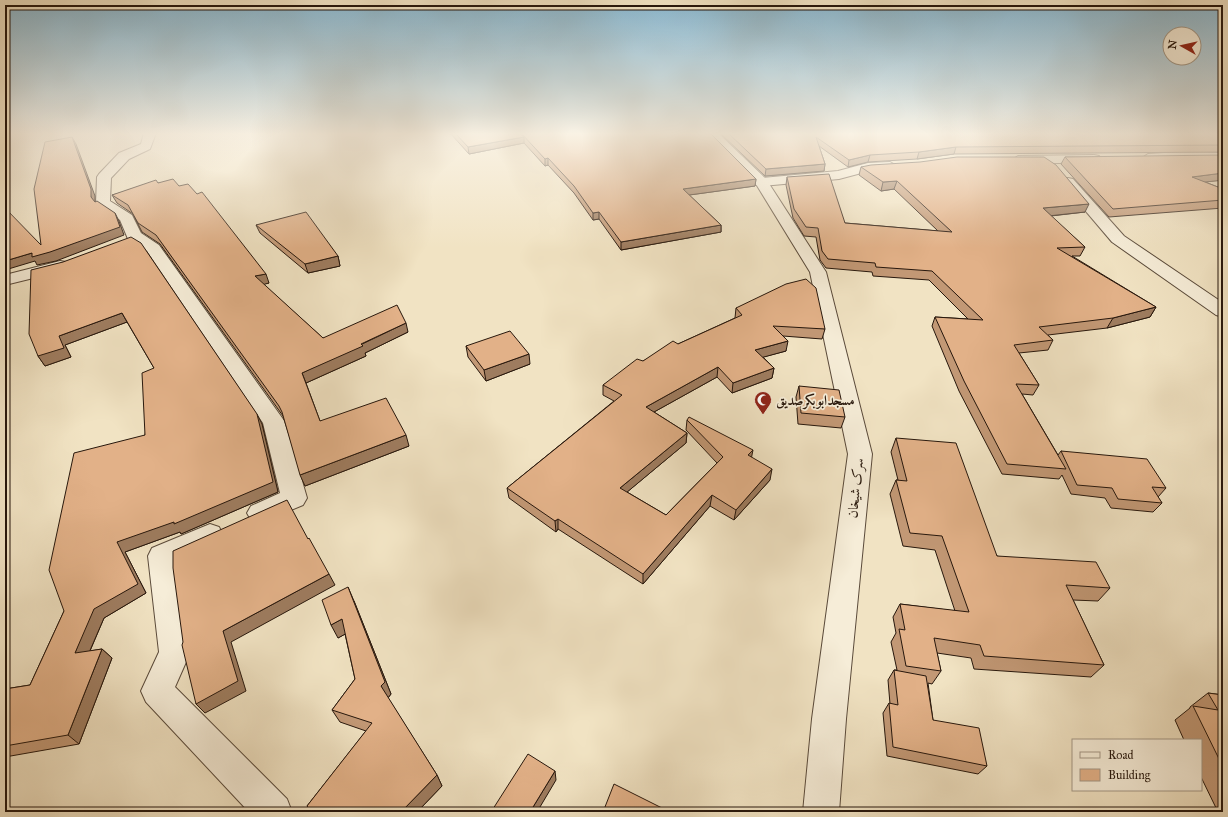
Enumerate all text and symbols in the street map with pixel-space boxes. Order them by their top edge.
north arrow [1162,26,1202,66]
text: N [1166,38,1180,50]
mosque icon: مسجدابوبکرصدیق [753,390,773,415]
place label: مسجدابوبکرصدیق [776,392,855,410]
street label: سرک شیخان [844,457,868,519]
legend [1072,739,1202,791]
text: Road [1108,748,1134,762]
text: Building [1108,768,1151,783]

